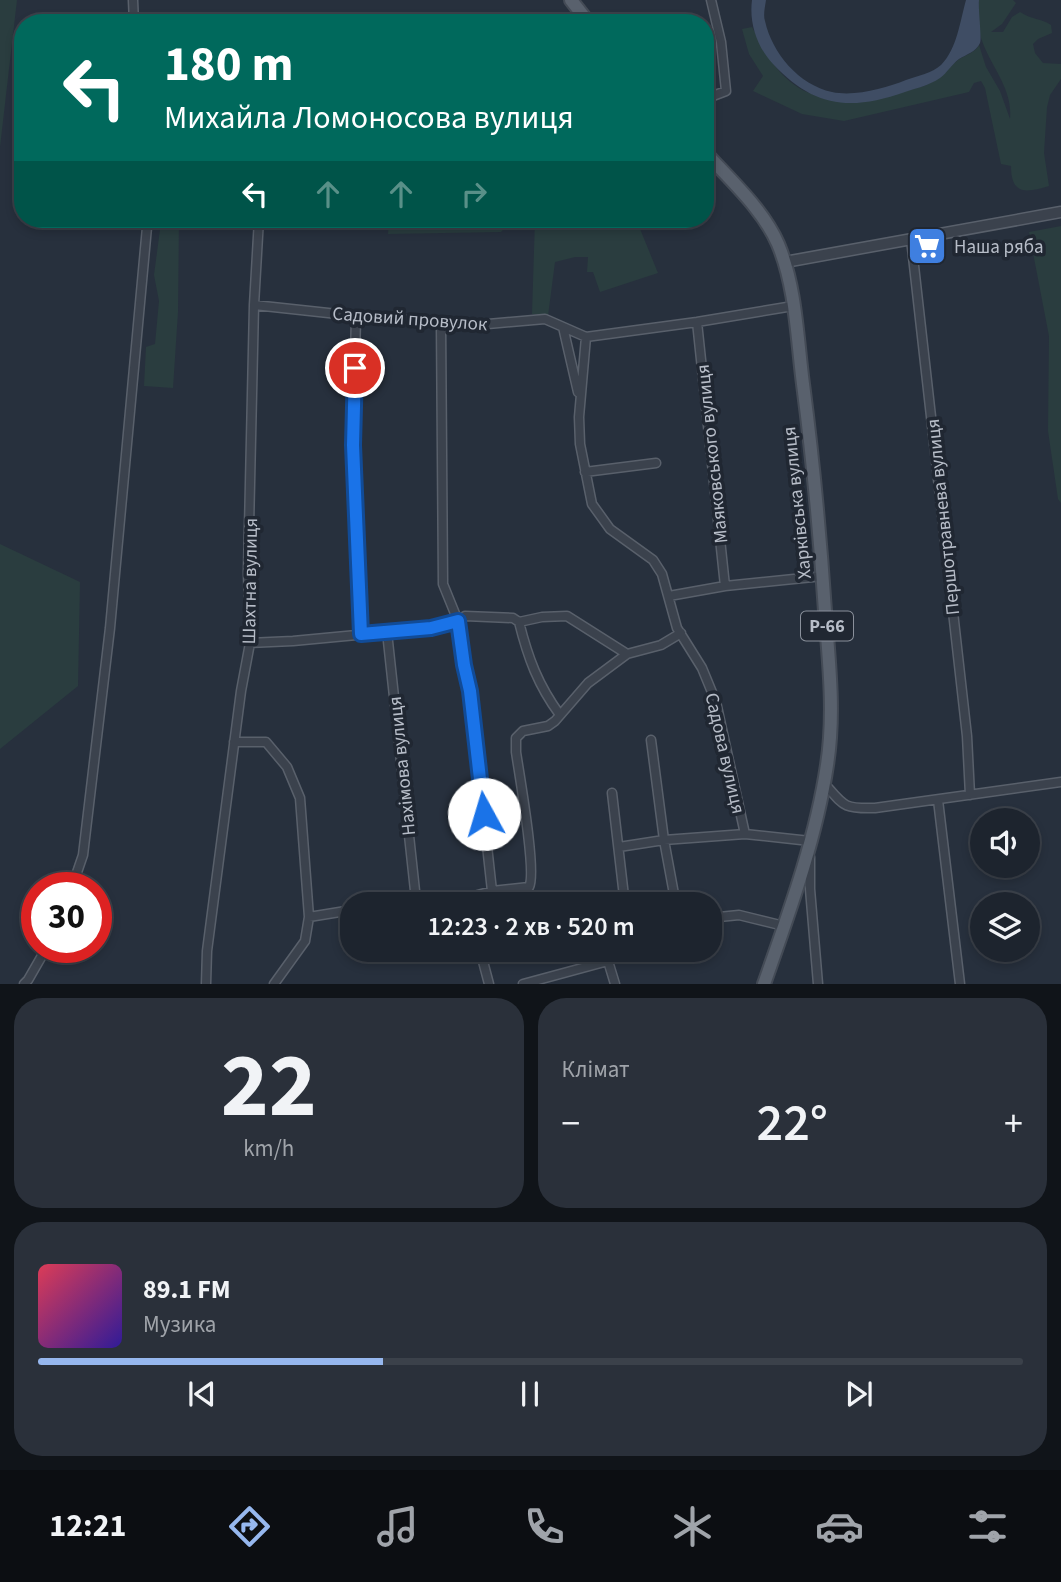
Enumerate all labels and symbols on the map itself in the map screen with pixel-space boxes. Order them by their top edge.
supermarket icon: Наша ряба [906,225,948,267]
place label: Наша ряба [954,234,1044,261]
street label: Садовий провулок [332,301,489,338]
pin [325,338,385,398]
street label: Маяковського вулиця [690,363,735,545]
street label: Першотравнева вулиця [920,417,967,616]
street label: Харківська вулиця [776,425,819,581]
street label: Шахтна вулиця [236,518,265,645]
road number: Р-66 [801,612,853,640]
street label: Садова вулиця [698,690,752,816]
street label: Нахімова вулиця [382,695,423,837]
position arrow [447,777,521,851]
speed limit sign: 30 [21,872,112,963]

